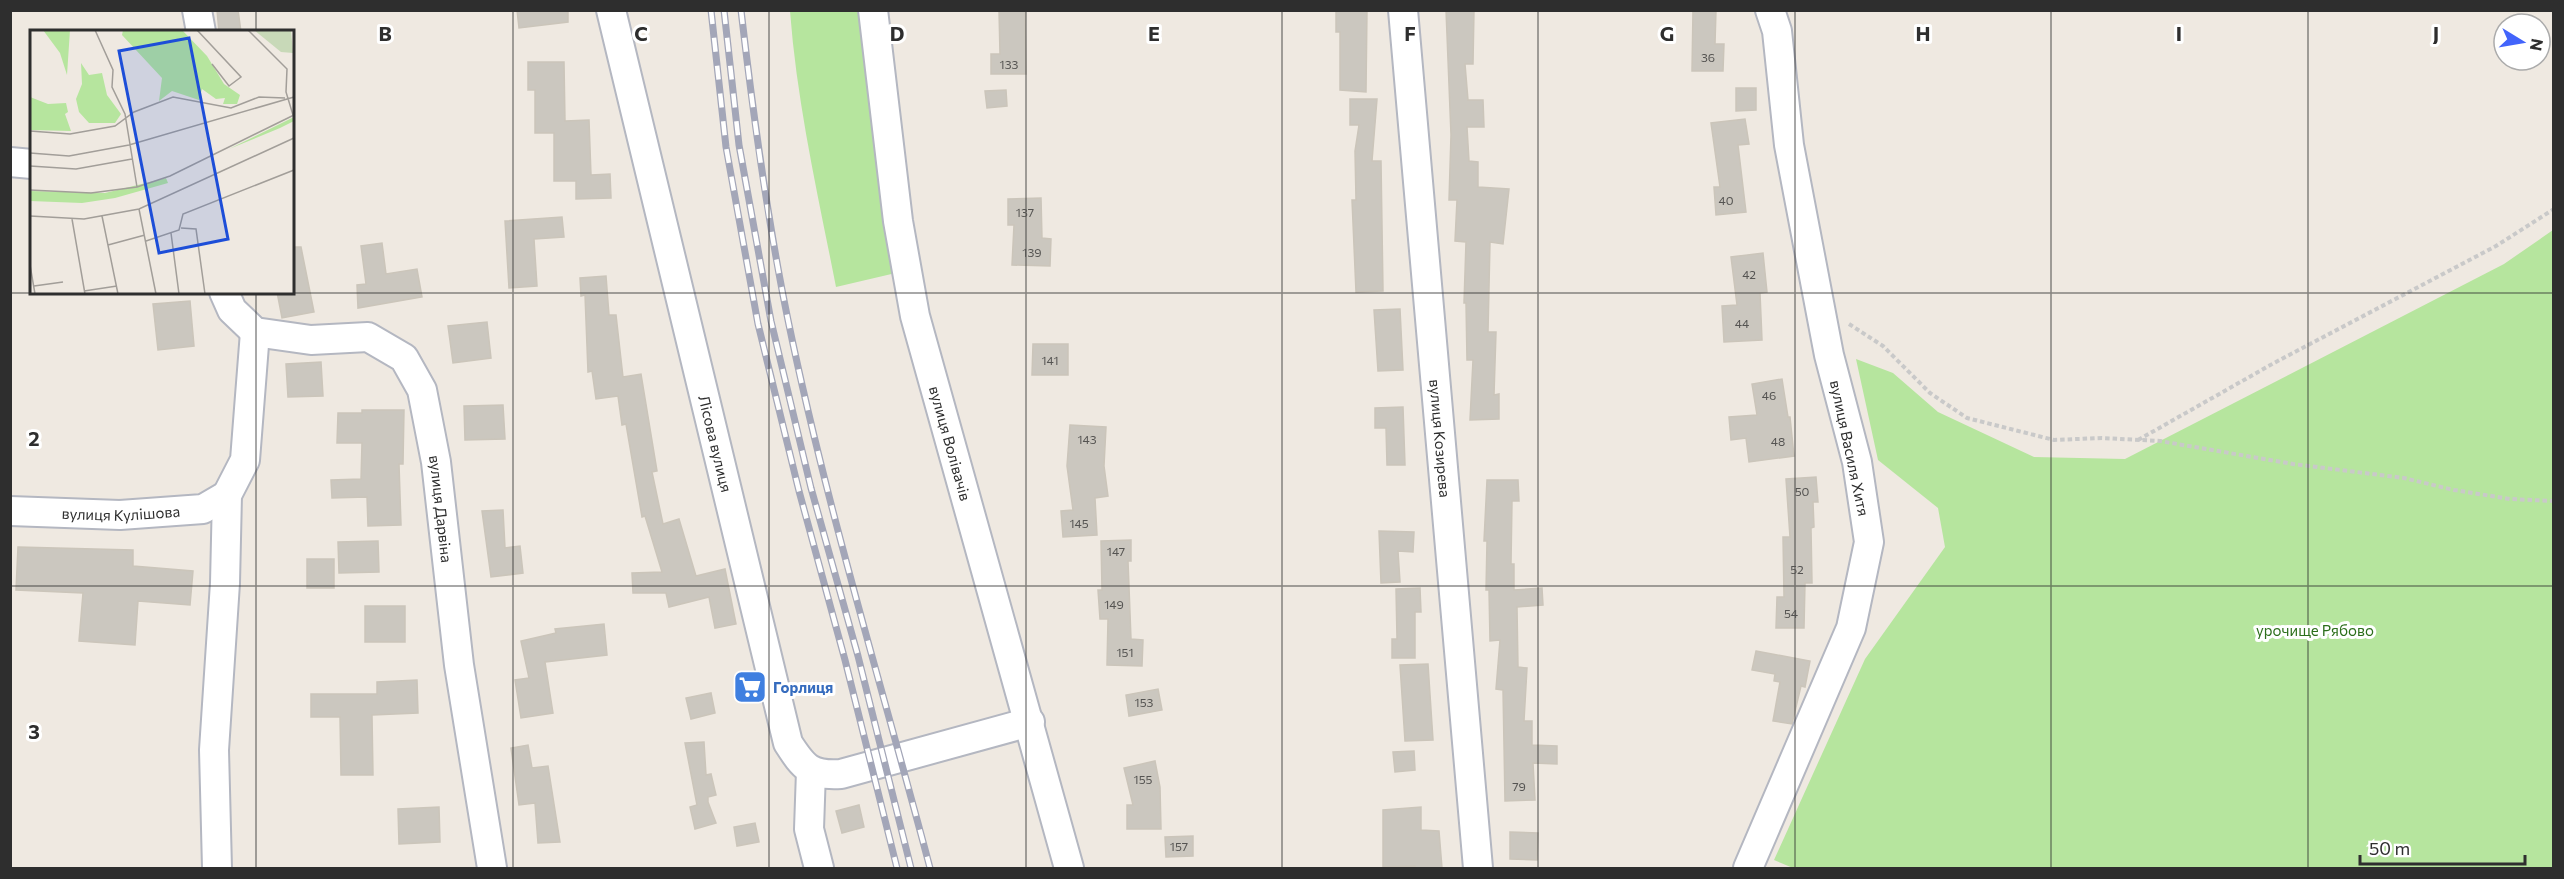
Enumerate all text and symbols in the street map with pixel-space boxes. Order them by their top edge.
north arrow [2492,12,2552,72]
text: B [378,21,392,45]
text: C [634,21,648,45]
text: D [890,21,904,45]
text: E [1148,21,1160,45]
text: F [1404,21,1416,45]
text: G [1660,21,1674,45]
text: H [1916,21,1931,45]
text: I [2176,21,2182,45]
text: J [2433,21,2439,45]
inset map [30,30,294,294]
text: N [2527,37,2548,53]
house number: 36 [1701,50,1715,64]
house number: 133 [1000,57,1019,71]
house number: 40 [1718,193,1734,207]
house number: 137 [1016,205,1034,219]
house number: 139 [1022,245,1042,259]
house number: 42 [1742,267,1756,281]
house number: 44 [1735,316,1749,330]
house number: 141 [1041,353,1059,367]
street label: вулиця Козирева [1426,378,1455,498]
street label: вулиця Василя Хитя [1827,378,1873,518]
street label: вулиця Волівачів [926,384,975,503]
house number: 46 [1762,388,1776,402]
street label: Лісова вулиця [695,393,736,494]
text: 2 [28,426,40,450]
house number: 143 [1077,432,1097,446]
house number: 48 [1771,434,1785,448]
street label: вулиця Дарвіна [426,453,456,564]
house number: 50 [1795,484,1810,498]
street label: вулиця Кулішова [61,502,181,524]
house number: 145 [1069,516,1089,530]
house number: 147 [1107,544,1125,558]
house number: 52 [1790,562,1804,576]
house number: 149 [1104,597,1124,611]
house number: 54 [1784,606,1798,620]
park label: урочище Рябово [2256,621,2374,639]
house number: 151 [1116,645,1134,659]
supermarket icon: Горлиця [732,669,768,705]
place label: Горлиця [773,678,833,696]
house number: 153 [1135,695,1154,709]
text: 3 [28,719,40,743]
house number: 155 [1134,772,1153,786]
house number: 79 [1512,779,1526,793]
scale bar [2360,828,2525,866]
text: 50 m [2369,837,2410,859]
house number: 157 [1170,839,1188,853]

